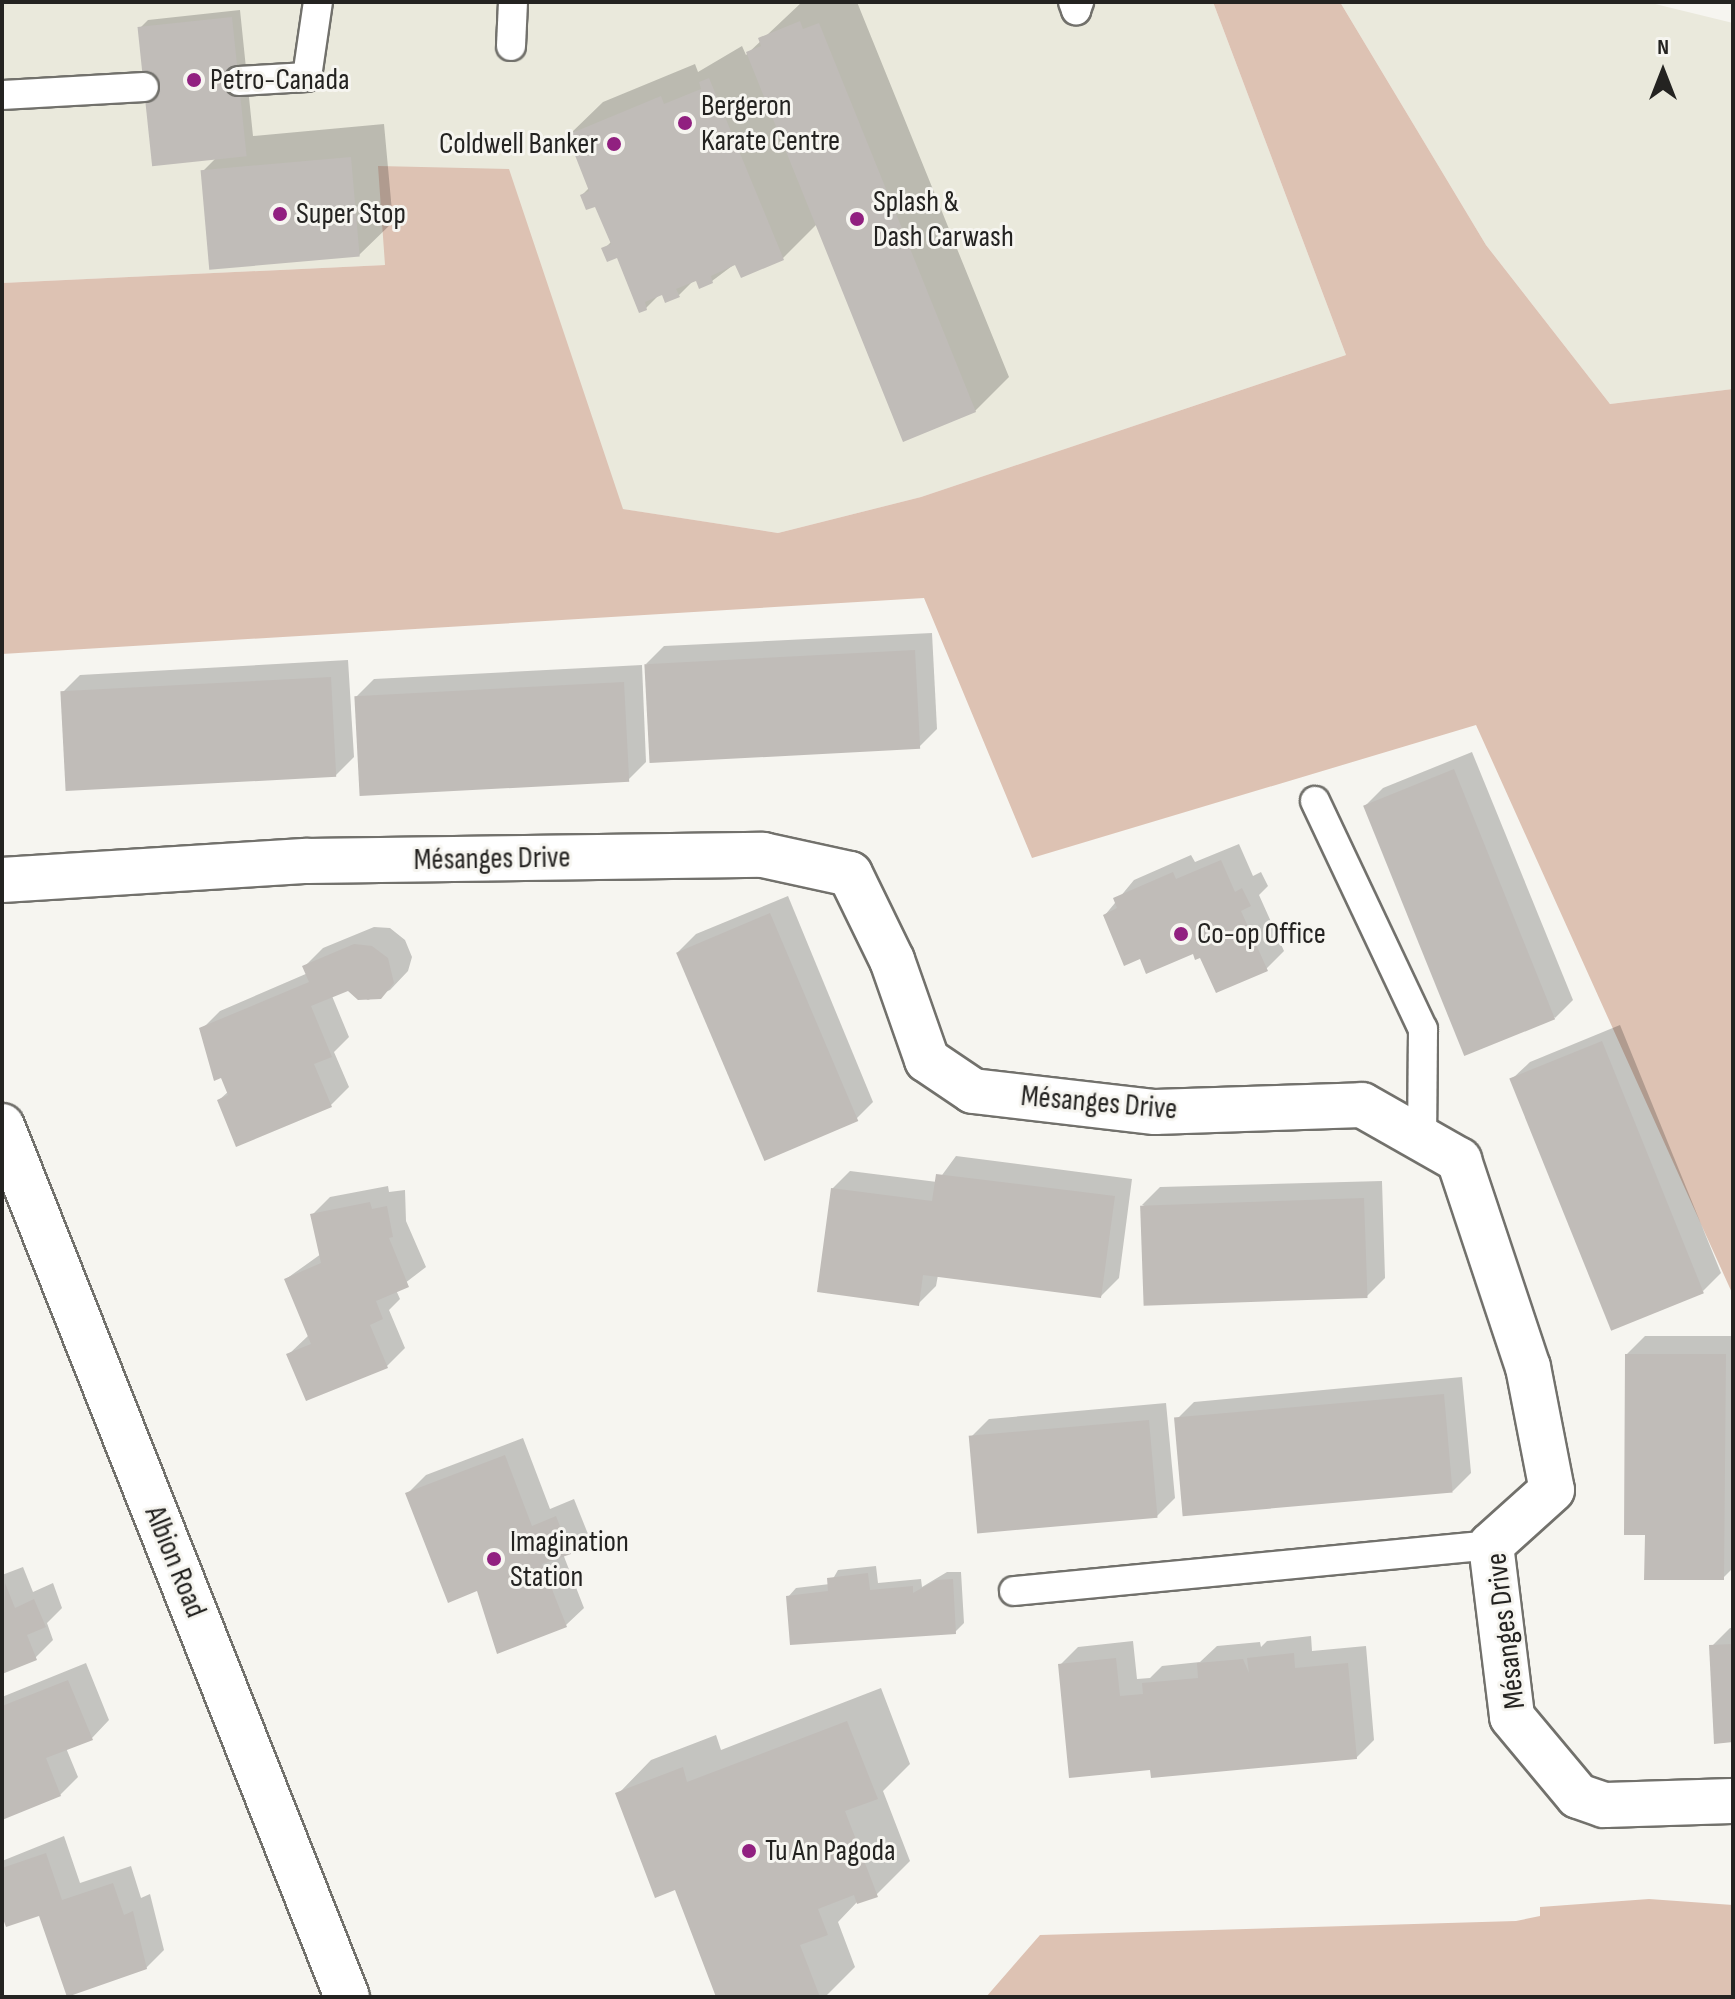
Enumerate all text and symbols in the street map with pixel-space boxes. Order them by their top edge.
north arrow [1623,32,1703,112]
text: N [1657,34,1669,61]
place label: Petro-Canada [210,62,349,98]
marker: Petro-Canada [185,71,203,89]
place label: Bergeron Karate Centre [701,88,840,158]
marker: Bergeron Karate Centre [676,114,694,132]
place label: Coldwell Banker [439,126,598,162]
marker: Coldwell Banker [605,135,623,153]
place label: Splash & Dash Carwash [873,184,1014,254]
place label: Super Stop [296,196,406,232]
marker: Super Stop [271,205,289,223]
marker: Splash & Dash Carwash [848,210,866,228]
street label: Mésanges Drive [413,840,571,878]
place label: Co-op Office [1197,916,1326,952]
marker: Co-op Office [1172,925,1190,943]
street label: Mésanges Drive [1019,1078,1179,1128]
street label: Albion Road [136,1501,214,1623]
place label: Imagination Station [510,1524,629,1594]
marker: Imagination Station [485,1550,503,1568]
street label: Mésanges Drive [1479,1551,1533,1711]
place label: Tu An Pagoda [765,1833,896,1869]
marker: Tu An Pagoda [740,1842,758,1860]

